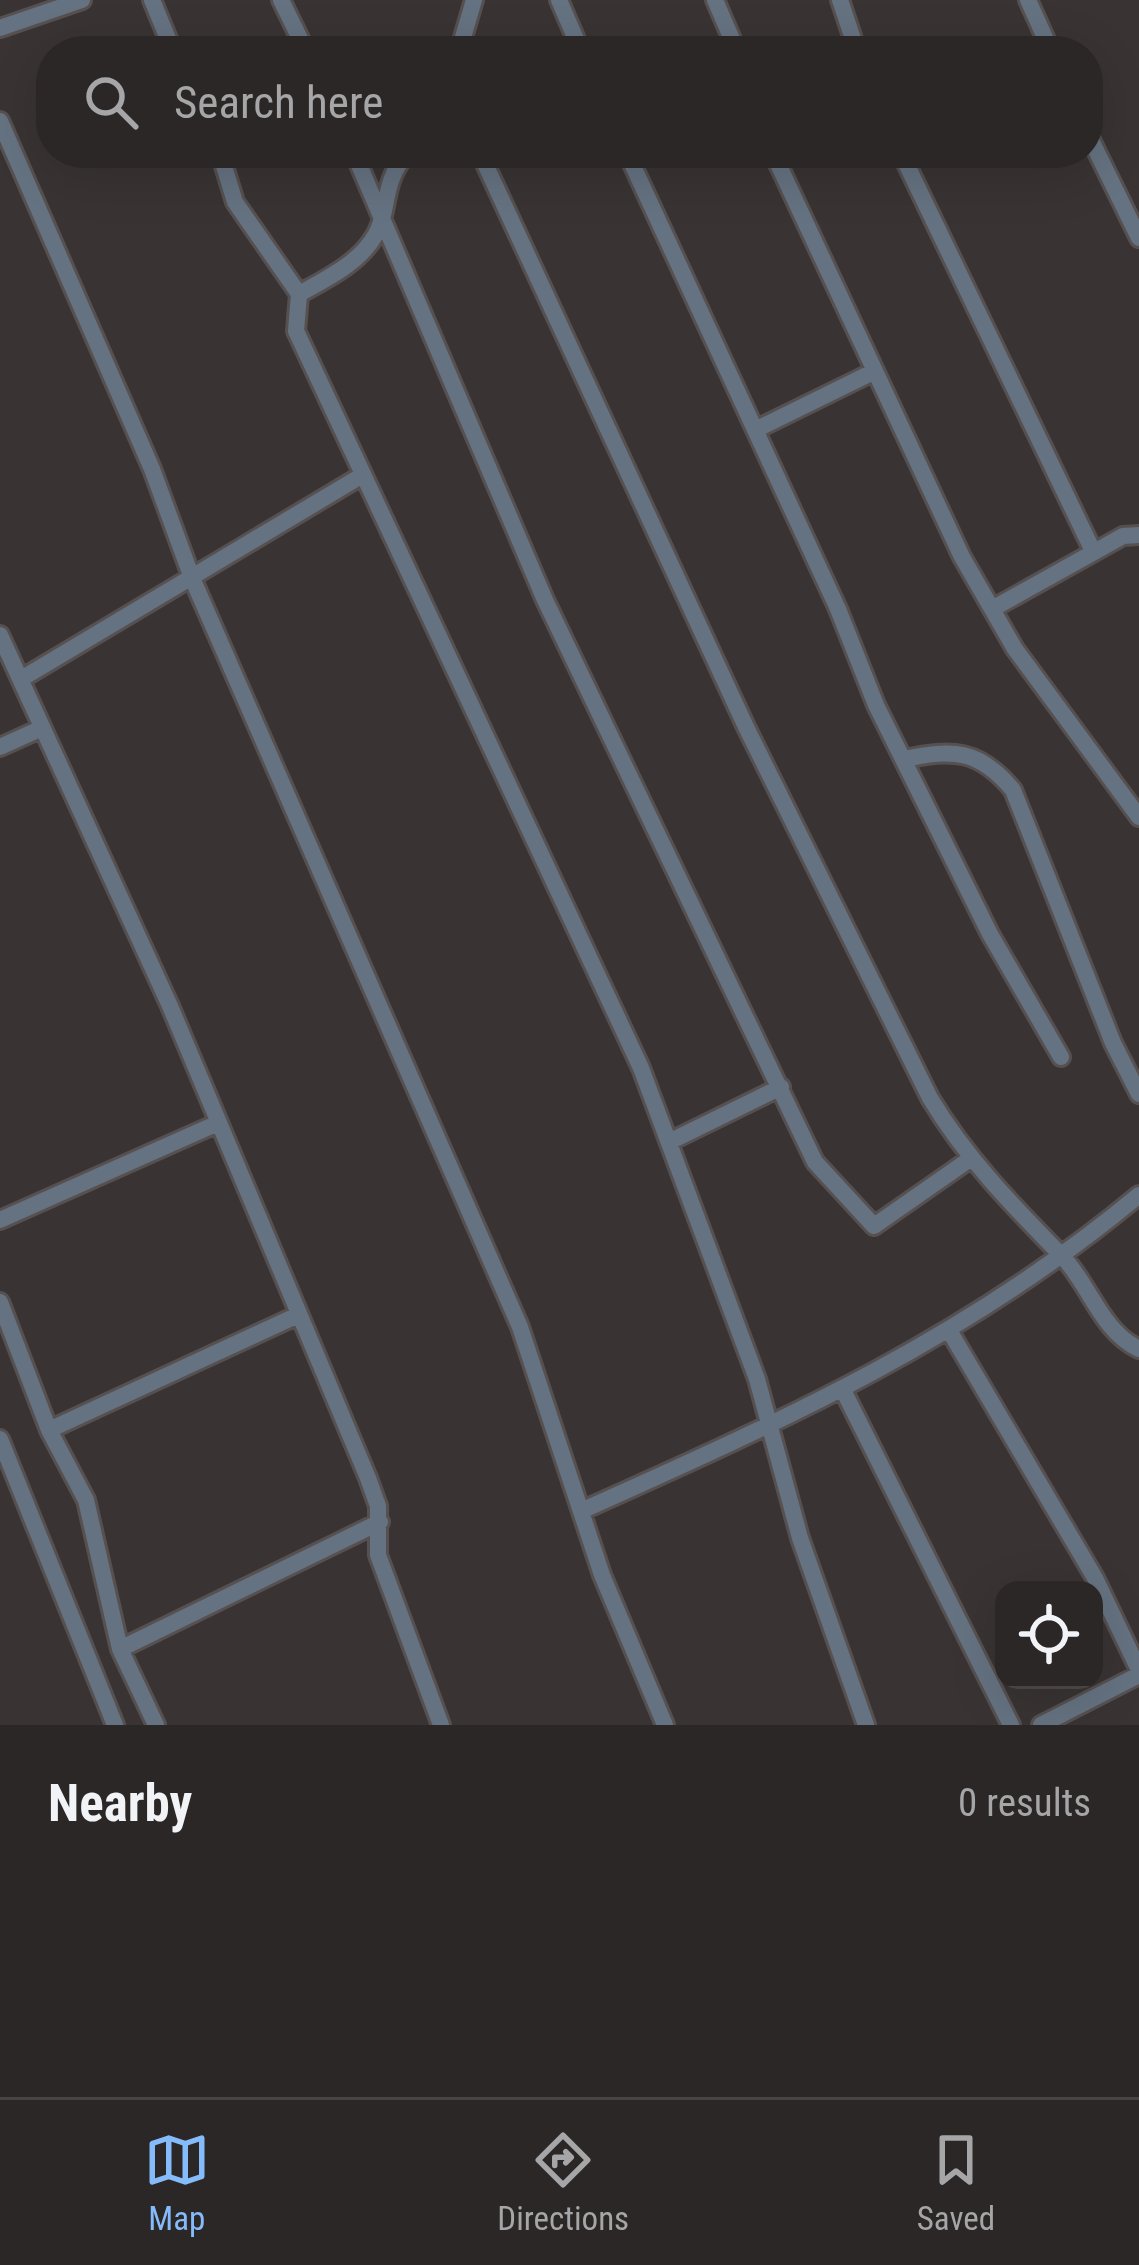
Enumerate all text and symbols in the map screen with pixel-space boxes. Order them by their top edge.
search box [36,36,1103,168]
icon: search [78,69,144,135]
text: Search here [174,76,383,129]
map controls [995,1581,1103,1689]
button: locate [995,1581,1103,1689]
text: Nearby [48,1774,192,1833]
text: 0 results [958,1780,1091,1826]
tab: Map [144,2127,210,2238]
tab: Directions [497,2127,629,2238]
tab: Saved [917,2127,995,2238]

